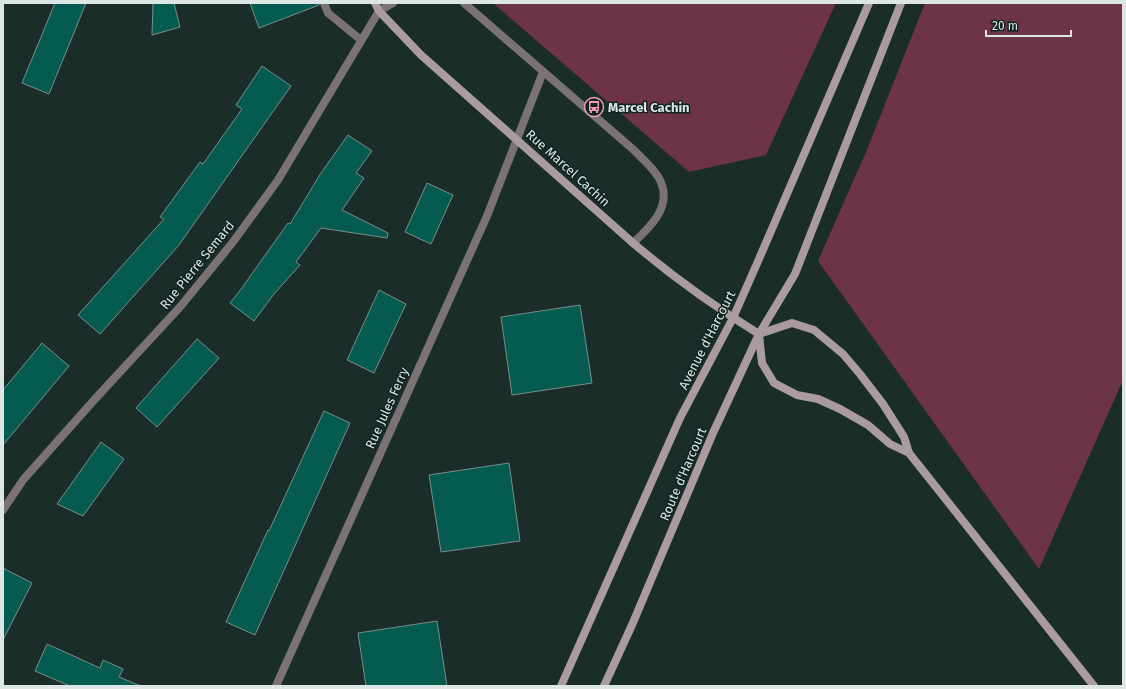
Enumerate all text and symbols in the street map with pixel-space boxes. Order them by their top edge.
scale bar [986,12,1071,38]
text: 20 m [992,19,1018,33]
bus stop icon: Marcel Cachin [583,96,605,118]
place label: Marcel Cachin [608,100,690,115]
street label: Rue Marcel Cachin [523,126,613,210]
street label: Rue Pierre Semard [157,218,237,312]
street label: Avenue d'Harcourt [676,288,738,392]
street label: Rue Jules Ferry [362,365,412,451]
street label: Route d'Harcourt [657,425,710,523]

